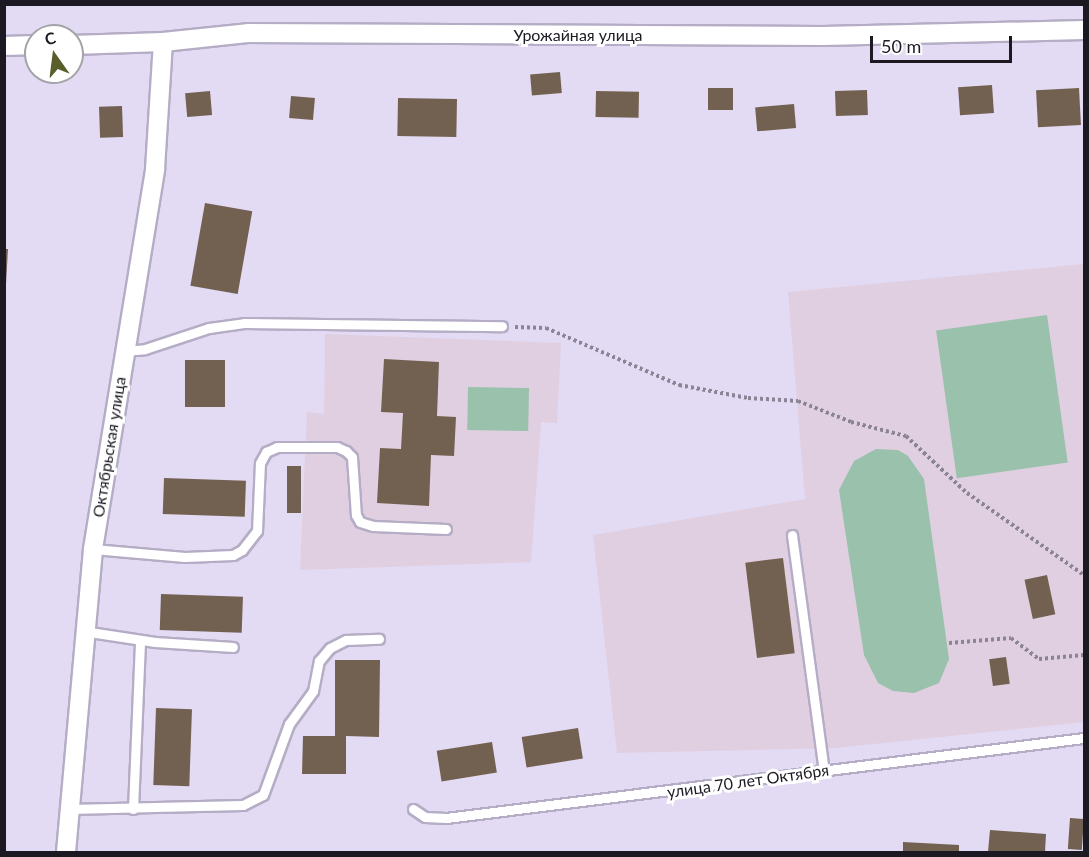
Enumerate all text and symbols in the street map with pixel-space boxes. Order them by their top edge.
north arrow [24,24,84,84]
scale bar [873,24,1016,62]
street label: Урожайная улица [513,25,643,45]
text: С [43,27,57,48]
text: 50 m [881,35,921,57]
street label: Октябрьская улица [88,375,130,519]
street label: улица 70 лет Октября [666,760,830,802]

